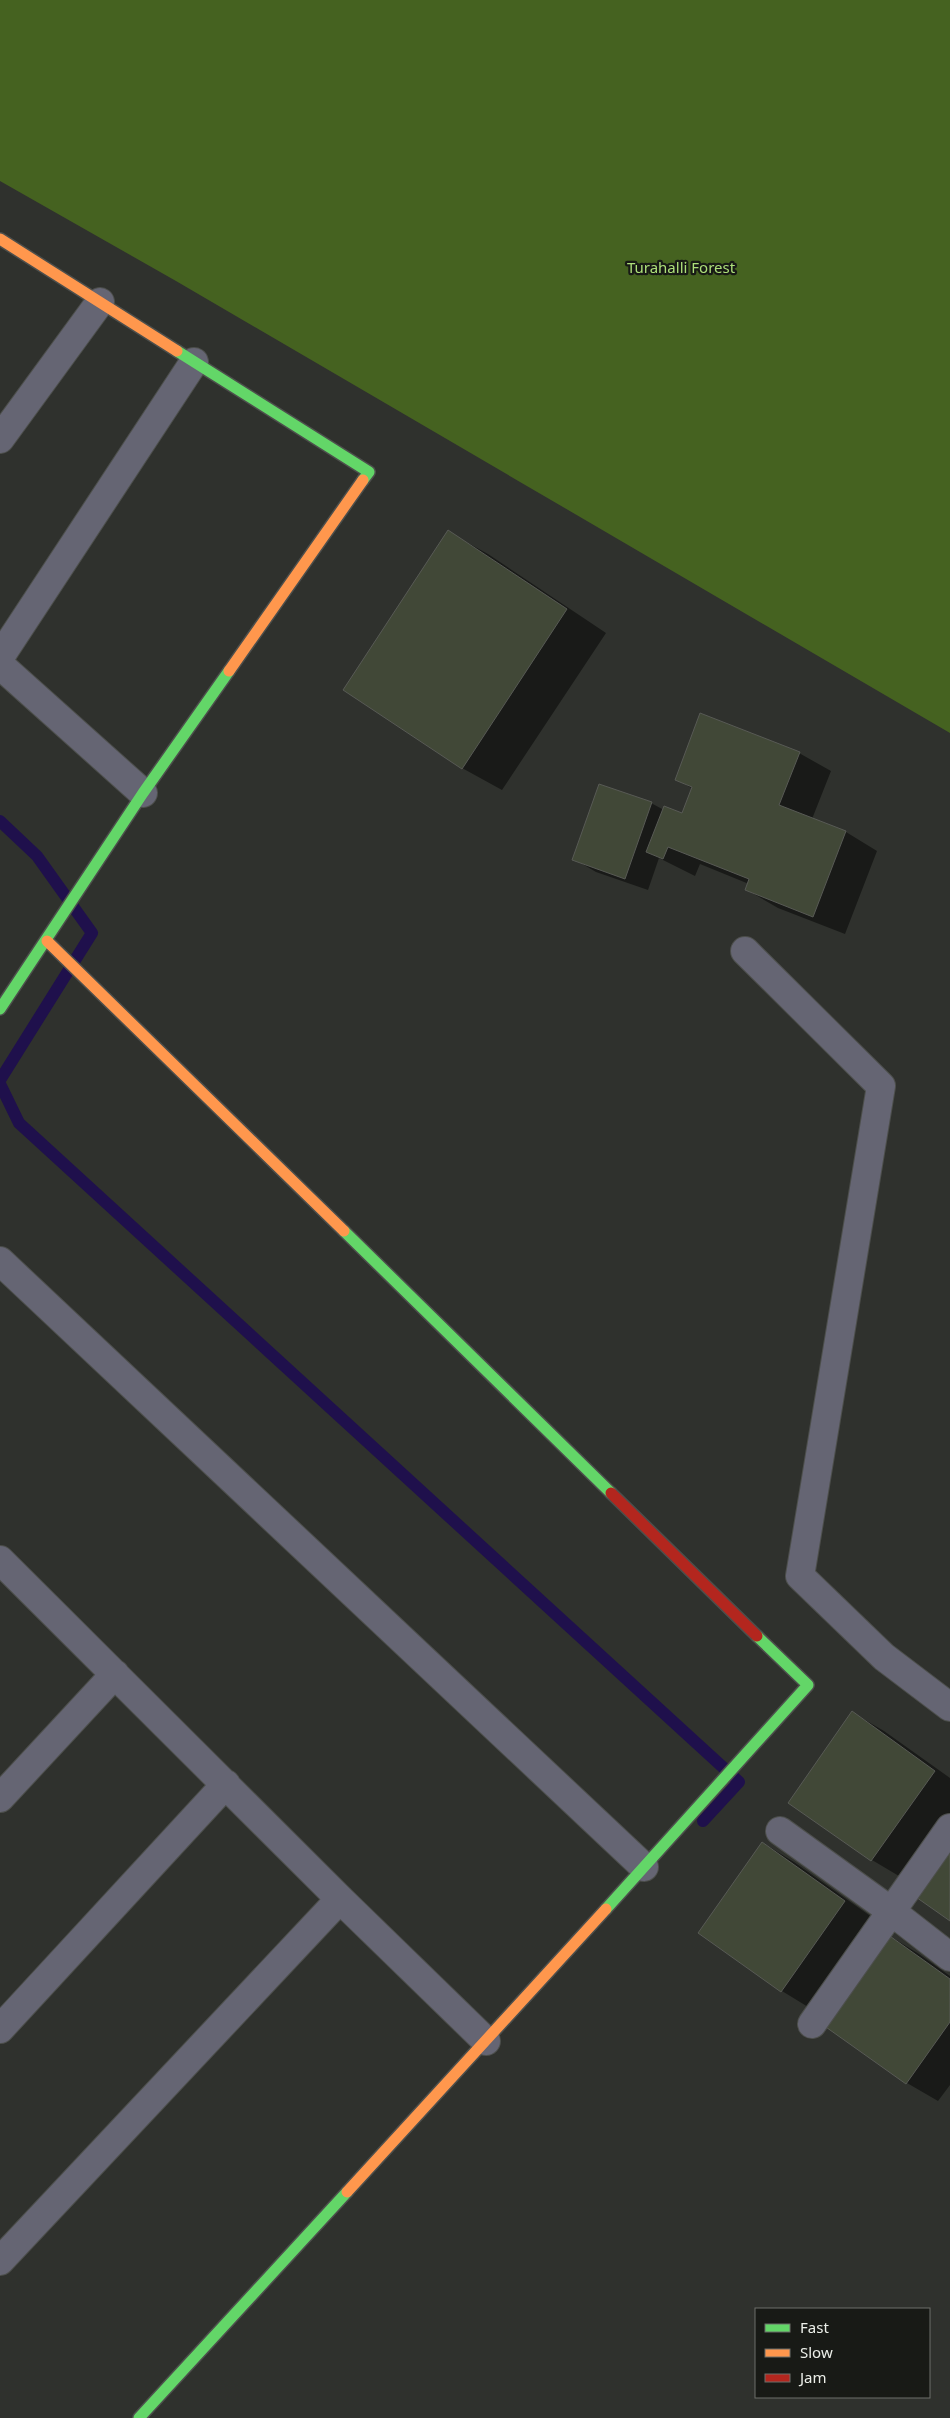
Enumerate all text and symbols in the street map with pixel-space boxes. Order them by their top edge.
park label: Turahalli Forest [627,257,736,277]
legend [755,2308,930,2398]
text: Fast [800,2317,829,2337]
text: Slow [800,2342,833,2362]
text: Jam [798,2367,827,2387]

